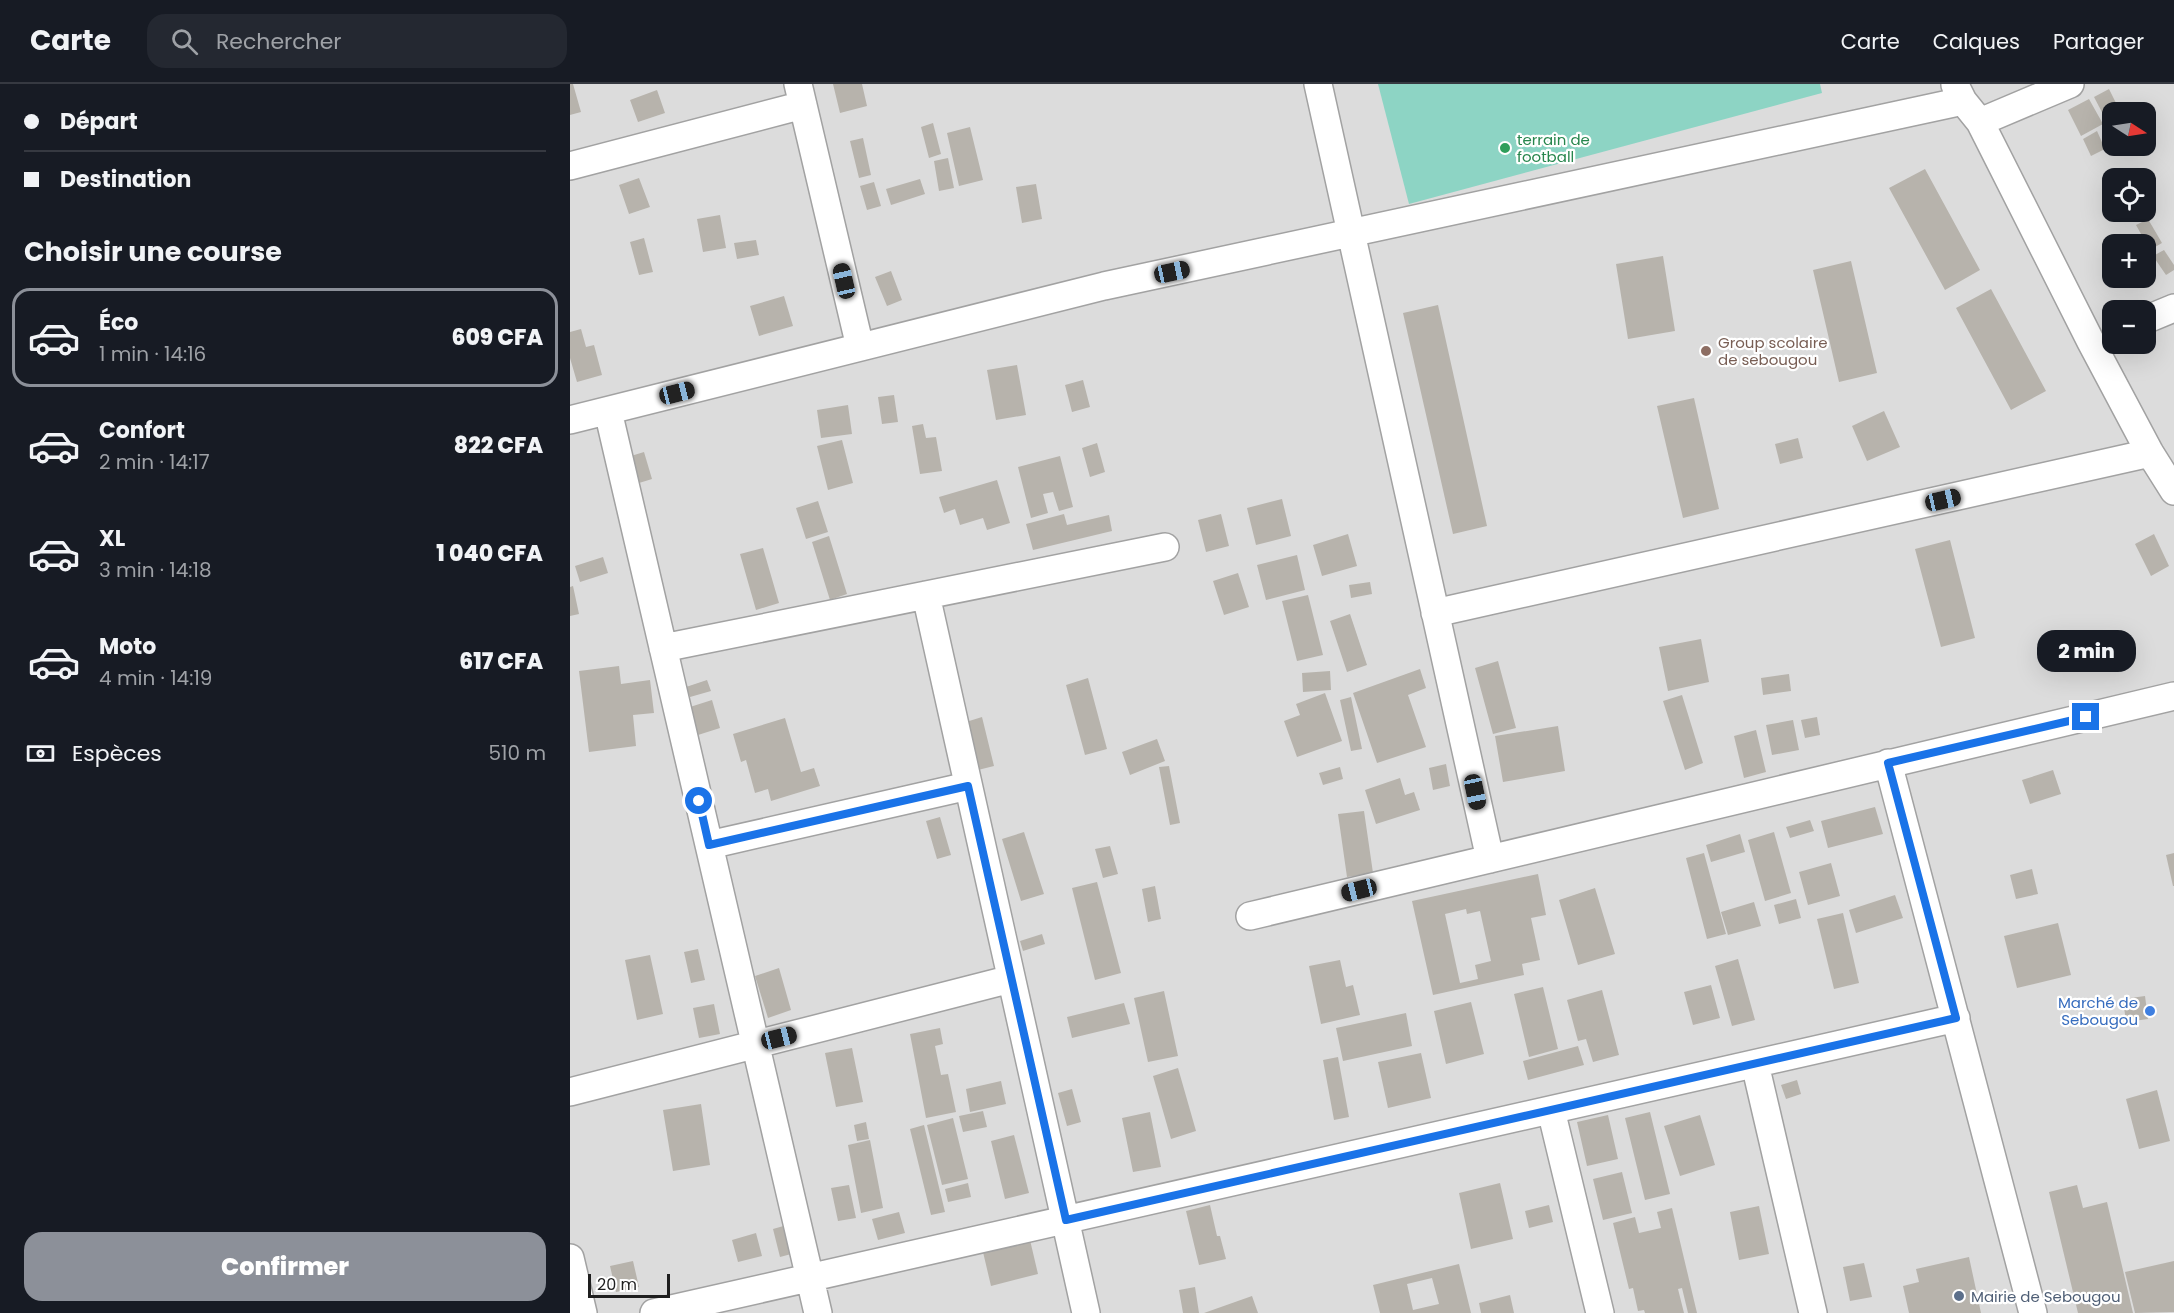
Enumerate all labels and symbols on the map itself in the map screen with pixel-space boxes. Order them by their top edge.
north arrow [2102,102,2156,156]
place label: terrain de football [1517,129,1590,167]
marker: terrain de football [1498,141,1512,155]
car [1153,259,1191,285]
car [831,261,857,301]
place label: Group scolaire de sebougou [1718,332,1828,370]
marker: Group scolaire de sebougou [1699,344,1713,358]
car [657,380,697,406]
car [1923,487,1963,513]
callout: 2 min [2036,630,2135,672]
route end [2072,703,2099,730]
car [1462,773,1488,811]
route start [685,787,712,814]
car [1339,877,1379,903]
place label: Marché de Sebougou [2058,992,2138,1030]
marker: Marché de Sebougou [2143,1004,2157,1018]
car [759,1025,799,1051]
scale bar [588,1271,670,1298]
place label: Mairie de Sebougou [1971,1286,2121,1307]
marker: Mairie de Sebougou [1952,1289,1966,1303]

